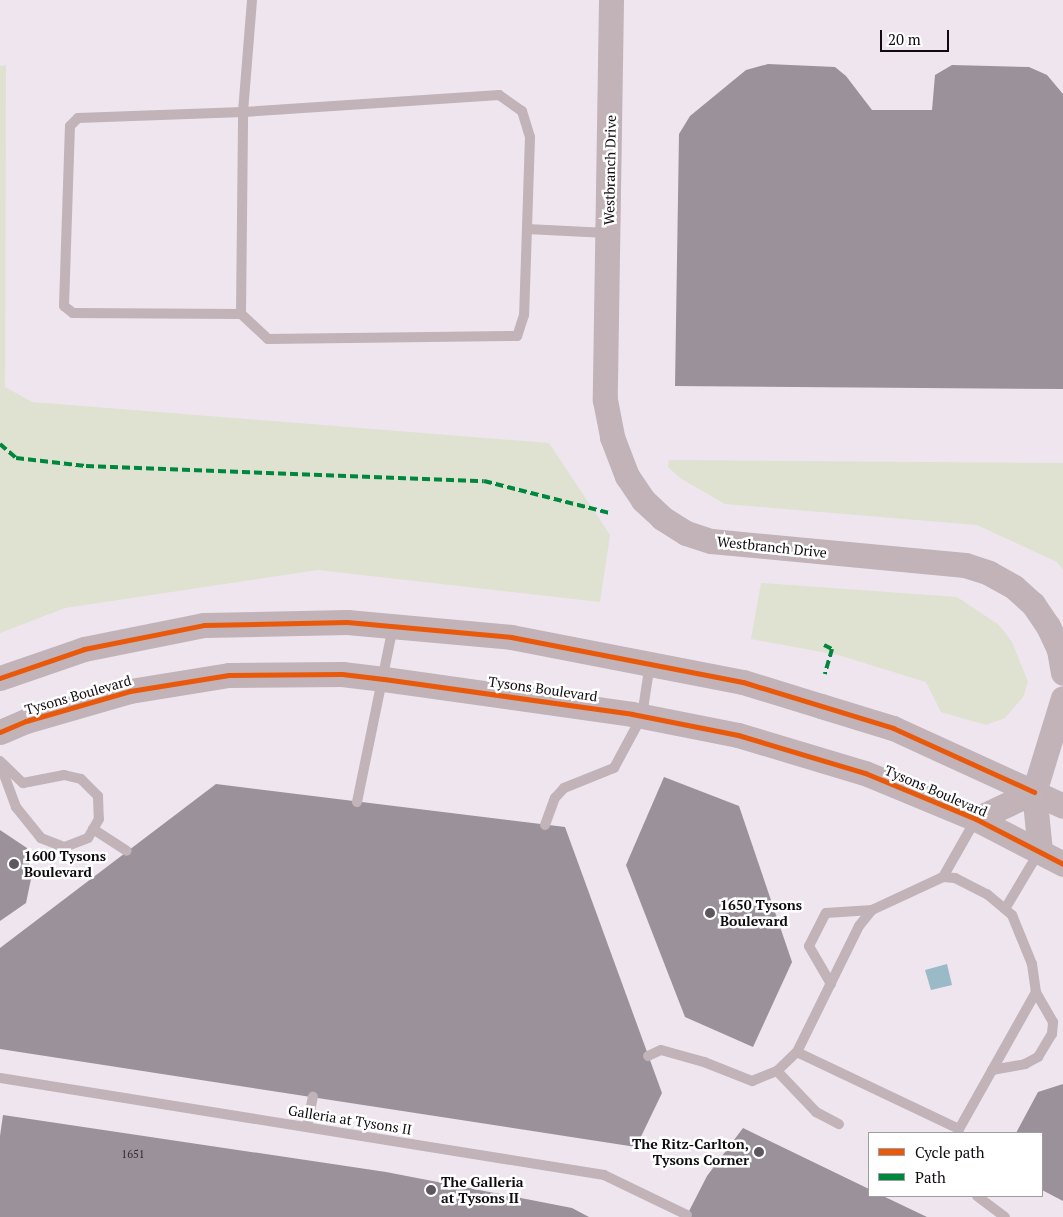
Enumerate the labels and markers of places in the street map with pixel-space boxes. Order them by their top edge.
place label: 1600 Tysons Boulevard [24,848,106,880]
marker: 1600 Tysons Boulevard [8,858,20,870]
place label: 1650 Tysons Boulevard [720,897,802,930]
marker: 1650 Tysons Boulevard [704,907,716,919]
place label: The Ritz-Carlton, Tysons Corner [632,1136,749,1168]
marker: The Ritz-Carlton, Tysons Corner [753,1146,765,1158]
place label: The Galleria at Tysons II [441,1174,524,1206]
marker: The Galleria at Tysons II [425,1184,437,1196]

